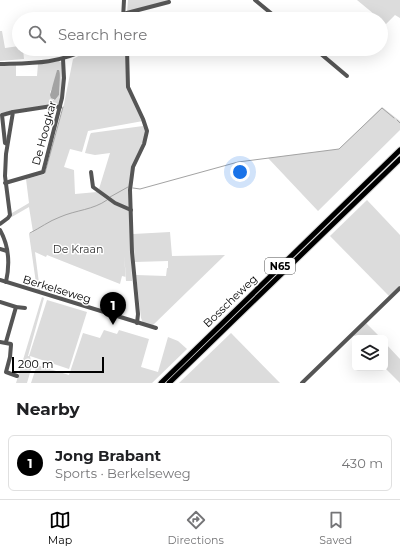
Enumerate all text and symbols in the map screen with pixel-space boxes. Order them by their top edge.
search box [12,12,388,56]
icon: search [26,23,48,45]
text: Search here [58,25,147,44]
street label: De Hoogkar [29,99,59,167]
your location [230,162,250,182]
park label: De Kraan [53,242,103,256]
road number: N65 [265,258,295,274]
street label: Berkelseweg [21,272,93,306]
street label: Bosscheweg [200,272,260,330]
pin: 1 [100,292,126,325]
map controls [352,335,388,371]
button: layers [352,335,388,371]
scale bar [12,355,104,374]
text: 200 m [18,357,53,371]
text: Nearby [16,399,80,419]
text: Jong Brabant [55,446,161,465]
text: 1 [27,455,33,471]
text: 430 m [341,455,383,471]
text: Sports · Berkelseweg [55,465,191,481]
tab: Map [48,509,72,547]
tab: Directions [168,509,224,547]
tab: Saved [319,509,352,547]

